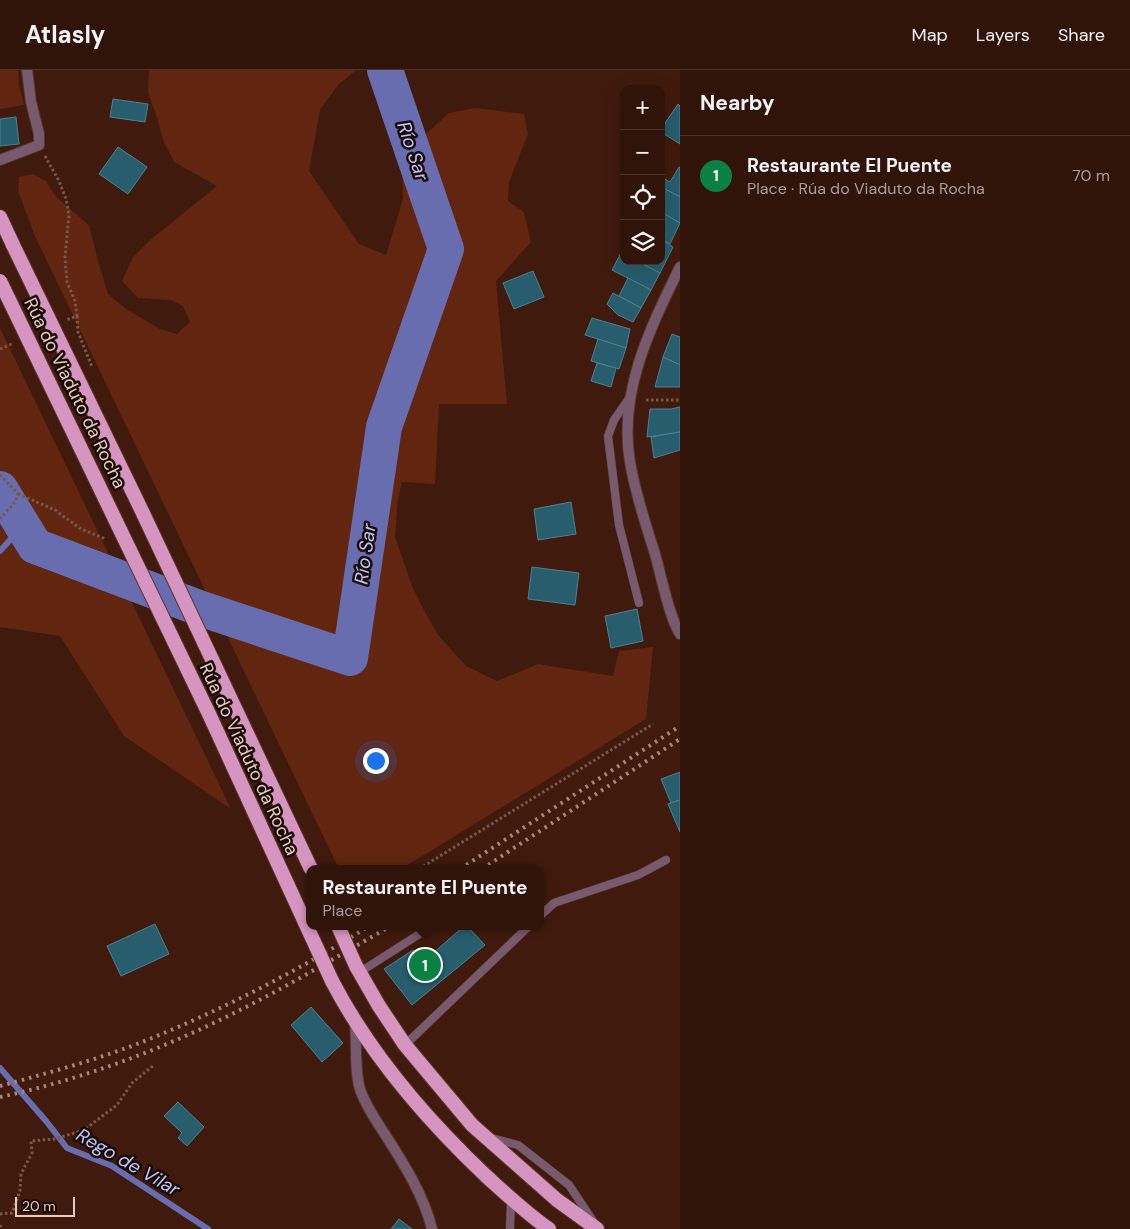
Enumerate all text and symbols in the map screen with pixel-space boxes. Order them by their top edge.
text: Atlasly [25,19,105,50]
text: Map [912,23,948,47]
text: Layers [976,23,1030,47]
text: Share [1058,23,1105,47]
map controls [620,85,665,265]
button: + [620,85,665,130]
text: Nearby [700,89,774,117]
water label: Río Sar [391,118,435,185]
button: − [620,130,665,175]
text: Restaurante El Puente [747,153,952,178]
text: 1 [713,165,719,186]
text: 70 m [1072,165,1110,186]
button: locate [620,175,665,220]
text: Place · Rúa do Viaduto da Rocha [747,178,985,199]
button: layers [620,220,665,265]
street label: Rúa do Viaduto da Rocha [18,294,132,492]
water label: Río Sar [348,521,382,586]
street label: Rúa do Viaduto da Rocha [194,659,304,859]
your location [363,748,389,774]
popup [306,865,544,930]
text: Restaurante El Puente [323,875,527,900]
text: Place [323,900,362,921]
pin: 1 [409,946,441,984]
water label: Rego de Vilar [72,1122,185,1202]
scale bar [15,1194,75,1217]
text: 20 m [22,1197,56,1215]

